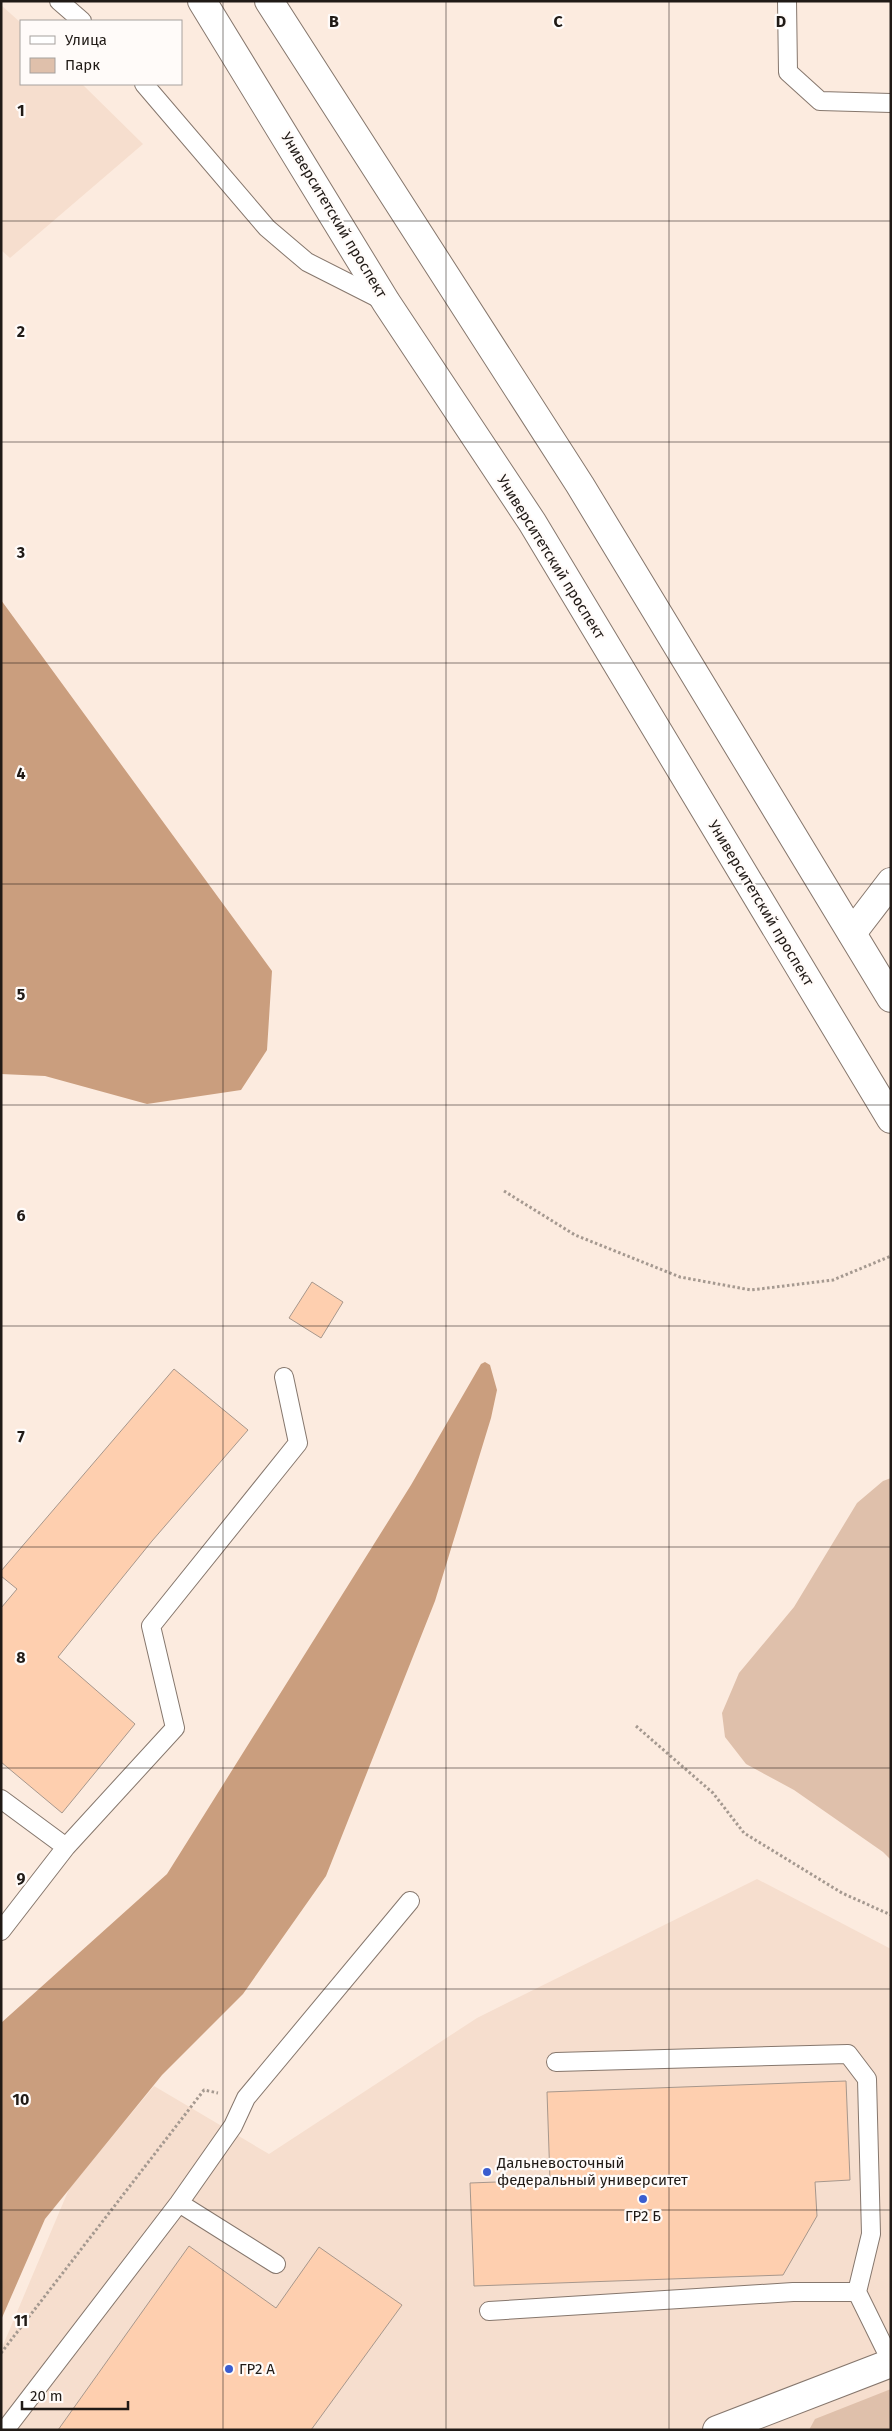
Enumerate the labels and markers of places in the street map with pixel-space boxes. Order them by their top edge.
place label: Дальневосточный федеральный университет [496,2154,688,2189]
marker: Дальневосточный федеральный университет [481,2166,493,2178]
marker: ГР2 Б [637,2193,649,2205]
place label: ГР2 Б [625,2207,661,2225]
place label: ГР2 А [239,2360,275,2378]
marker: ГР2 А [223,2363,235,2375]

